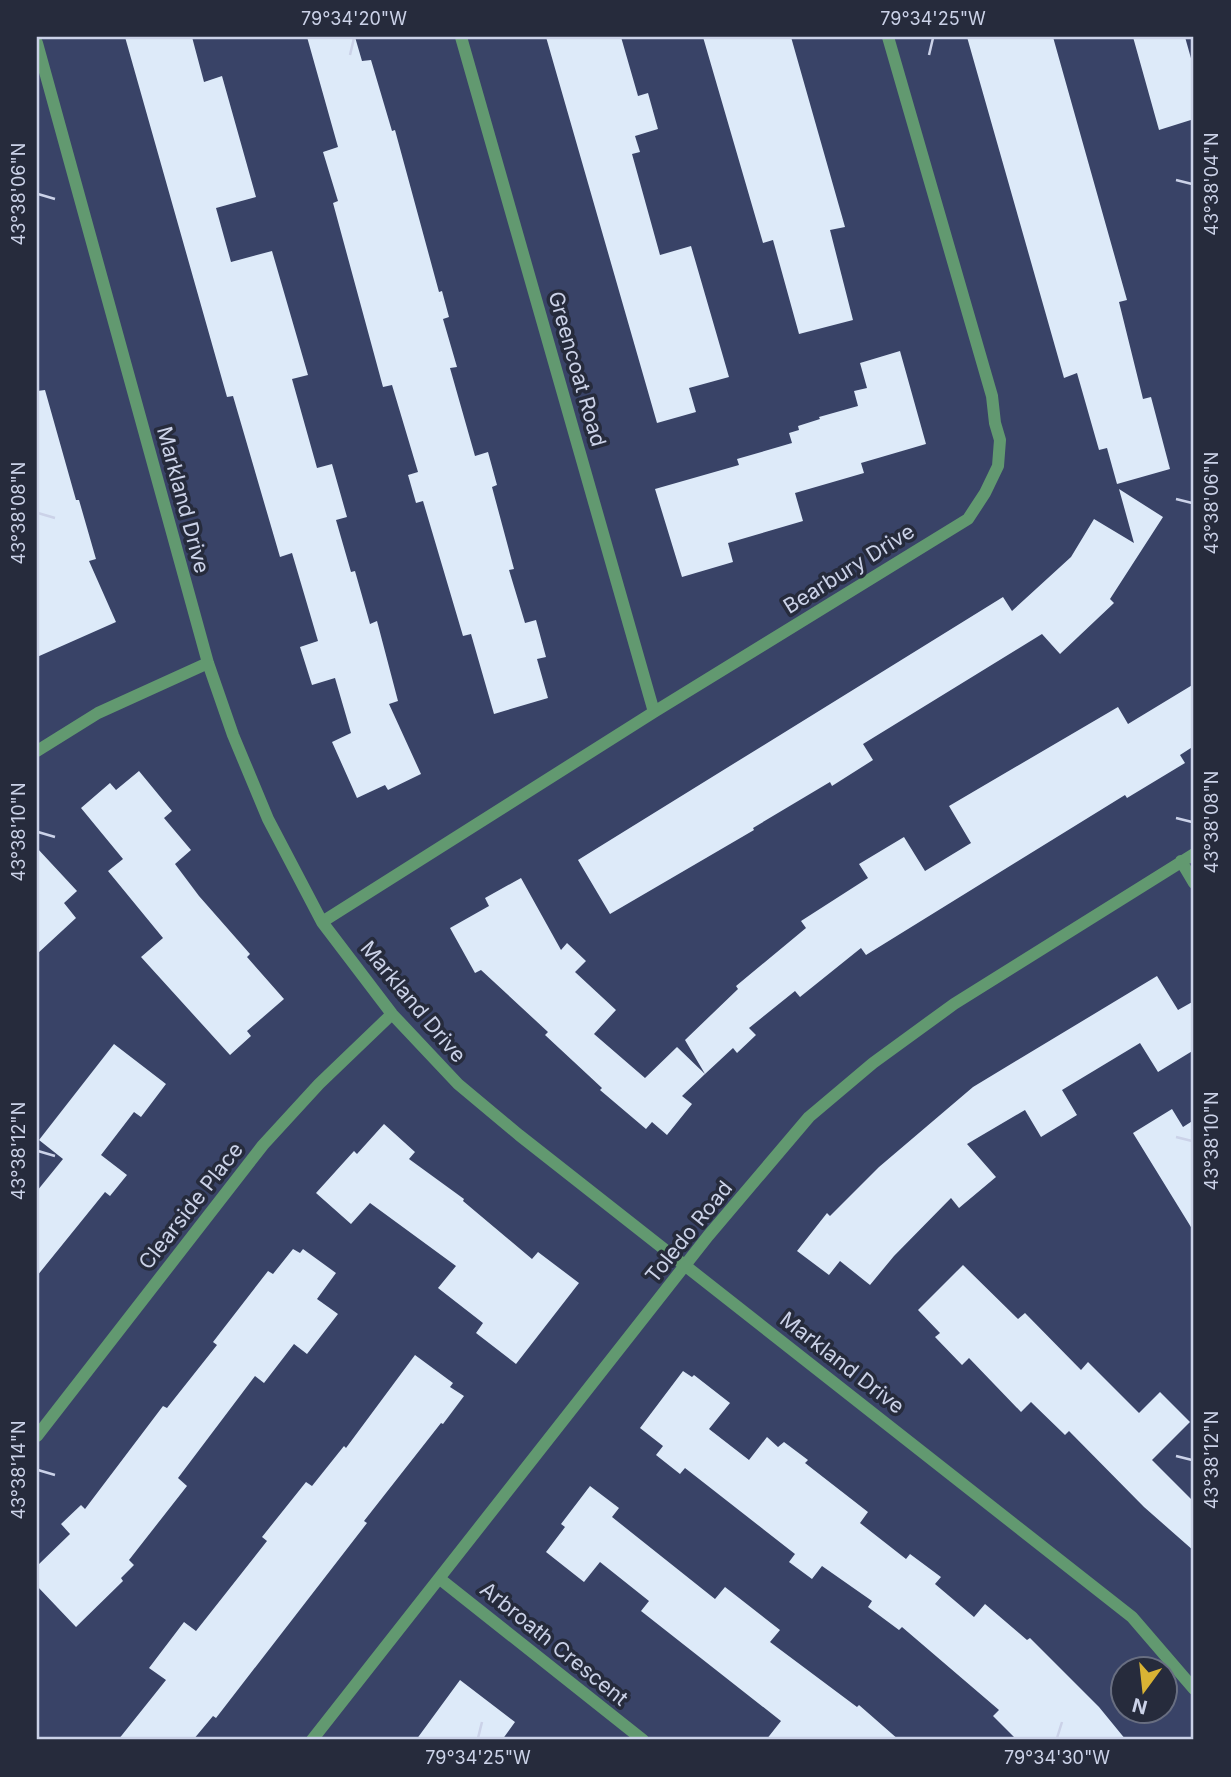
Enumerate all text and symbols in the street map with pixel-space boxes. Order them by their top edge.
text: 79°34'20"W [301,8,407,29]
text: 79°34'25"W [880,8,986,29]
text: 43°38'04"N [1201,132,1222,236]
text: 43°38'06"N [8,143,29,245]
street label: Greencoat Road [543,288,612,449]
street label: Markland Drive [152,424,215,576]
text: 43°38'06"N [1201,452,1222,554]
text: 43°38'08"N [8,462,29,564]
street label: Bearbury Drive [779,518,919,619]
text: 43°38'08"N [1201,771,1222,873]
text: 43°38'10"N [8,783,29,881]
street label: Markland Drive [355,936,471,1067]
text: 43°38'10"N [1201,1092,1222,1190]
text: 43°38'12"N [8,1102,29,1200]
street label: Clearside Place [133,1137,248,1274]
street label: Toledo Road [640,1176,737,1288]
street label: Markland Drive [775,1306,909,1419]
text: 43°38'12"N [1201,1411,1222,1509]
text: 43°38'14"N [8,1420,29,1520]
street label: Arbroath Crescent [475,1576,633,1711]
north arrow [1108,1654,1178,1724]
text: N [1130,1693,1150,1719]
text: 79°34'25"W [425,1747,531,1768]
text: 79°34'30"W [1004,1747,1110,1768]

